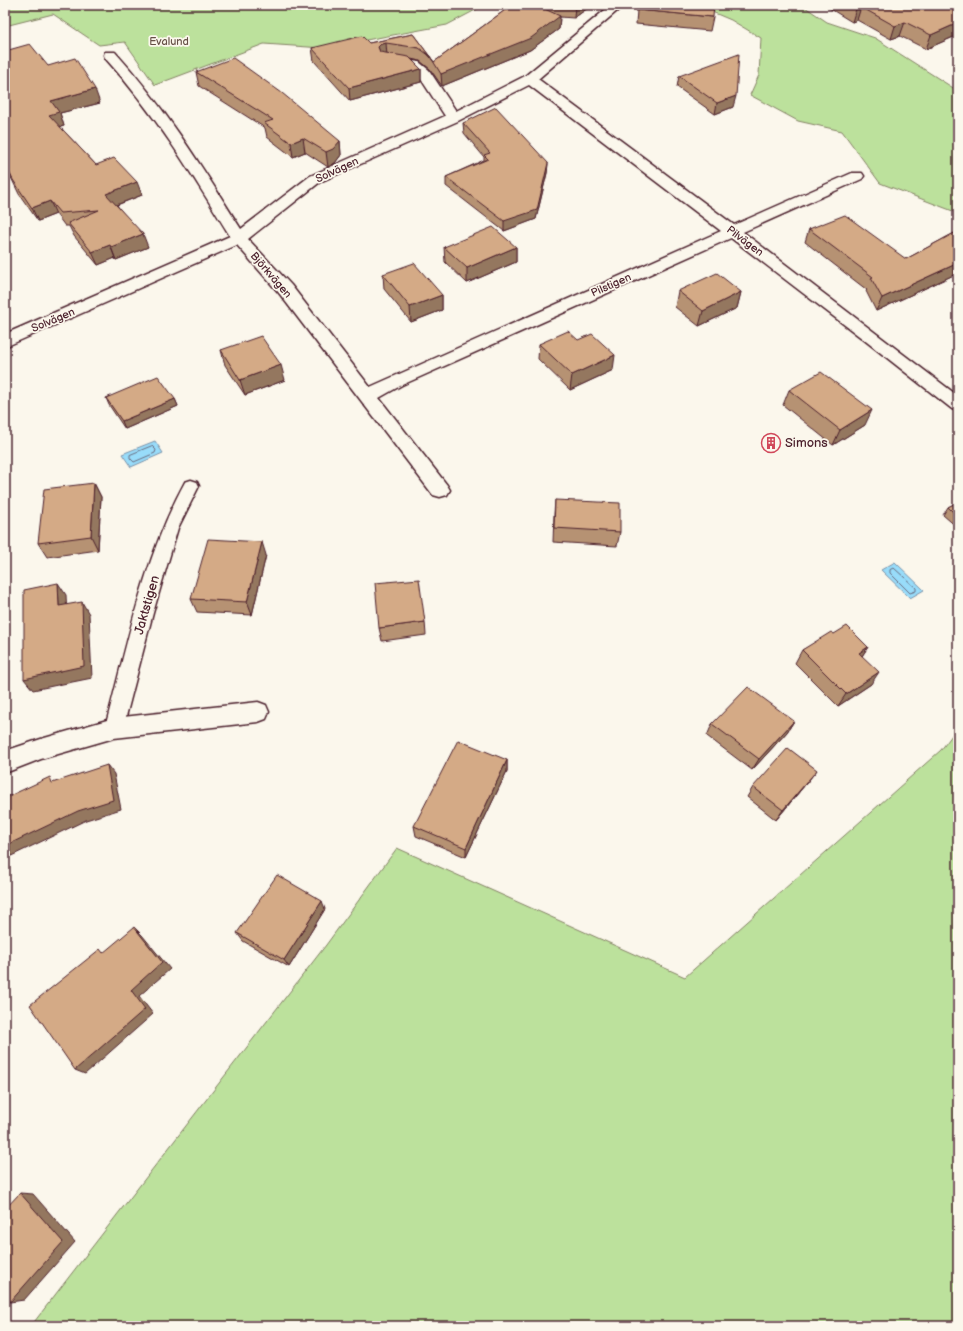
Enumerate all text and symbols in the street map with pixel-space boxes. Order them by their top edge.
park label: Evalund [149,35,189,48]
street label: Solvägen [313,154,361,186]
street label: Pilvägen [724,223,766,259]
street label: Björkvägen [248,250,294,300]
street label: Pilstigen [589,270,633,300]
street label: Solvägen [29,305,77,335]
building icon: Simons [760,432,782,454]
place label: Simons [785,435,828,451]
street label: Jaktstigen [131,574,163,636]

